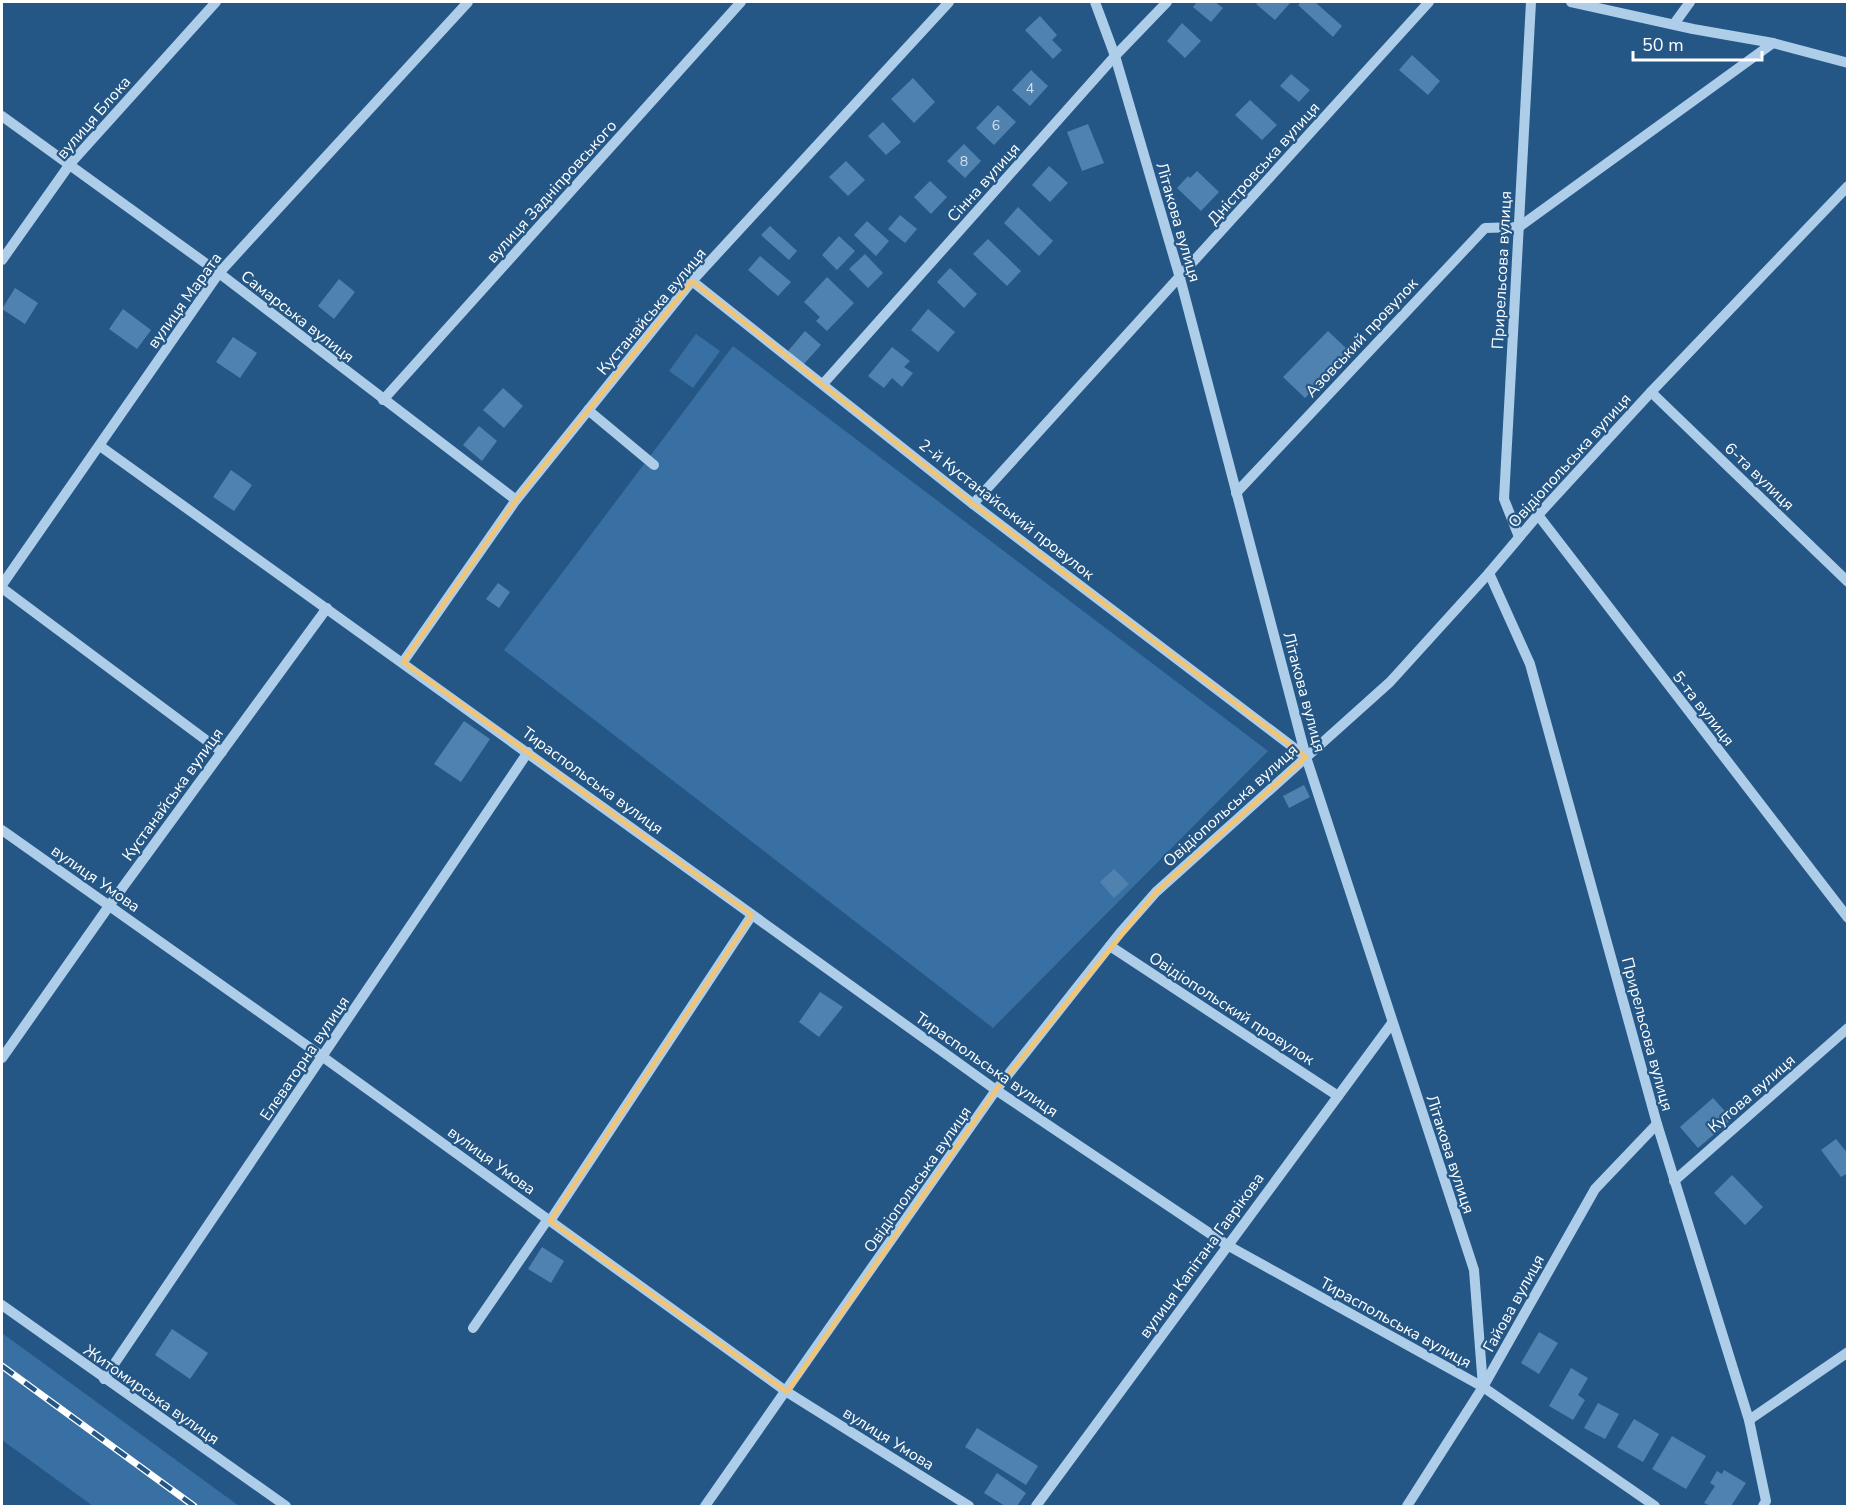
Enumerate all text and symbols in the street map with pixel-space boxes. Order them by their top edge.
scale bar [1633,24,1762,62]
text: 50 m [1642,33,1684,57]
street label: вулиця Блока [52,71,136,164]
house number: 4 [1026,79,1034,98]
street label: Дністровська вулиця [1203,97,1325,230]
street label: вулиця Задніпровського [482,115,622,268]
house number: 6 [992,116,1000,135]
street label: Сінна вулиця [942,138,1025,227]
house number: 8 [960,152,968,171]
street label: Літакова вулиця [1150,160,1206,285]
street label: Прирельсова вулиця [1487,190,1517,350]
street label: Кустанайська вулиця [592,243,711,380]
street label: вулиця Марата [143,248,227,353]
street label: Самарська вулиця [236,265,359,368]
street label: Азовський провулок [1300,273,1423,402]
street label: Овідіопольська вулиця [1503,389,1636,533]
street label: 2-й Кустанайський провулок [914,434,1099,586]
street label: 6-та вулиця [1719,438,1799,516]
street label: Літакова вулиця [1277,630,1331,755]
street label: 5-та вулиця [1667,667,1739,751]
street label: Тираспольська вулиця [517,722,668,840]
street label: Кустанайська вулиця [117,724,229,866]
street label: Овідіопольська вулиця [1159,739,1303,872]
street label: вулиця Умова [47,840,144,918]
street label: Овідіопольский провулок [1144,947,1319,1071]
street label: Прирельсова вулиця [1616,955,1678,1114]
street label: Елеваторна вулиця [255,992,355,1125]
street label: Тираспольська вулиця [910,1007,1062,1123]
street label: Кутова вулиця [1703,1050,1800,1138]
street label: Літакова вулиця [1420,1092,1480,1217]
street label: Овідіопольська вулиця [859,1102,977,1257]
street label: вулиця Умова [443,1121,540,1200]
street label: вулиця Капітана Гаврікова [1134,1168,1269,1343]
street label: Гайова вулиця [1478,1251,1550,1356]
street label: Тираспольська вулиця [1316,1272,1475,1374]
street label: Житомирська вулиця [79,1340,224,1450]
street label: вулиця Умова [839,1402,938,1476]

